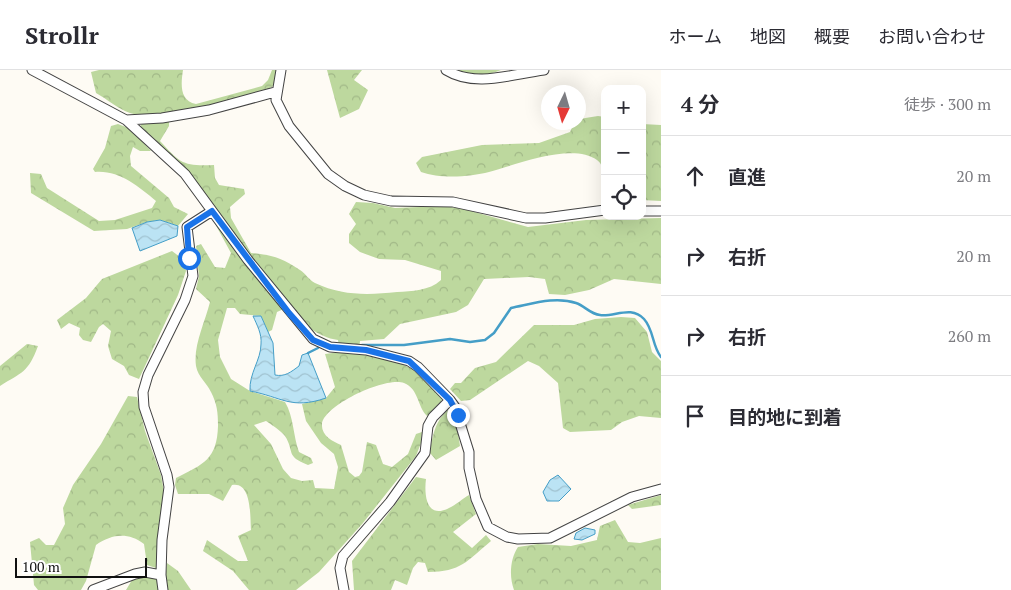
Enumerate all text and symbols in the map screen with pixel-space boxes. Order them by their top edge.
text: Strollr [25,19,99,51]
text: ホーム [669,24,722,48]
text: 地図 [750,24,786,48]
text: 概要 [814,24,850,48]
text: お問い合わせ [878,24,986,48]
north arrow [541,85,586,130]
map controls [601,85,646,220]
button: + [601,85,646,130]
text: 4 分 [681,90,720,118]
text: 徒歩 · 300 m [904,93,991,115]
button: − [601,130,646,175]
icon: ahead [681,162,709,190]
text: 直進 [728,164,766,189]
text: 20 m [956,165,991,187]
button: locate [601,175,646,220]
icon: right [681,242,709,270]
text: 右折 [728,244,766,269]
text: 20 m [956,245,991,267]
route start [178,247,201,270]
icon: right [681,322,709,350]
text: 右折 [728,324,766,349]
text: 260 m [948,325,991,347]
icon: arrive [681,402,709,430]
route end [447,404,470,427]
text: 目的地に到着 [728,404,842,429]
scale bar [15,555,148,578]
text: 100 m [22,557,60,576]

